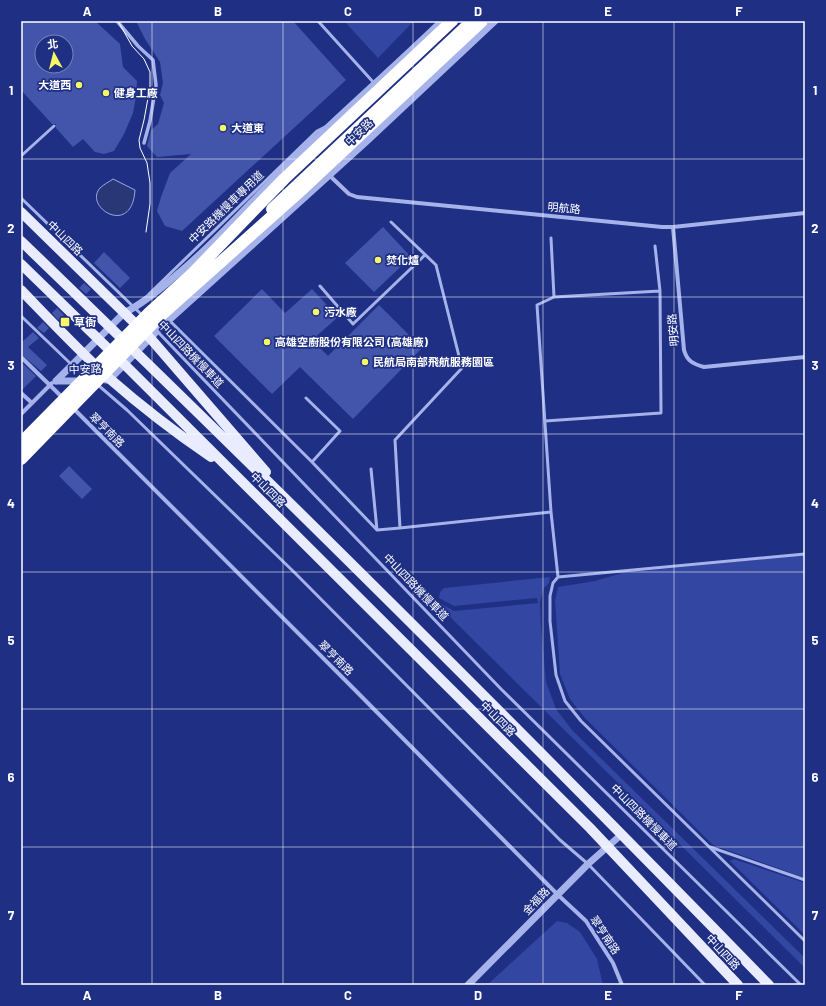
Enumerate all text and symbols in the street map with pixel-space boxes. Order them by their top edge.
text: A [83,3,92,19]
text: B [214,3,222,19]
text: C [344,3,352,19]
text: D [474,3,482,19]
text: E [604,3,612,19]
text: F [735,3,743,19]
north arrow [34,34,74,74]
text: 北 [46,36,59,51]
place label: 大道西 [38,78,71,91]
marker: 大道西 [74,80,84,90]
text: 1 [9,82,13,98]
text: 1 [813,82,817,98]
place label: 健身工廠 [114,86,158,99]
marker: 健身工廠 [101,88,111,98]
street label: 中安路 [342,116,375,148]
place label: 大道東 [231,121,264,134]
marker: 大道東 [218,123,228,133]
street label: 中安路機慢車專用道 [186,168,266,246]
street label: 明航路 [547,200,581,215]
street label: 中山四路 [45,218,86,258]
text: 2 [7,220,15,236]
text: 2 [811,220,819,236]
place label: 焚化爐 [386,253,419,266]
marker: 焚化爐 [373,255,383,265]
place label: 污水廠 [324,305,357,318]
marker: 污水廠 [311,307,321,317]
street label: 明安路 [665,313,680,347]
place label: 草衙 [74,315,96,328]
marker: 草衙 [59,316,71,328]
street label: 中山四路機慢車道 [156,317,227,390]
place label: 高雄空廚股份有限公司 (高雄廠) [275,335,428,348]
marker: 高雄空廚股份有限公司 (高雄廠) [262,337,272,347]
place label: 民航局南部飛航服務園區 [373,355,494,368]
text: 3 [7,357,15,373]
marker: 民航局南部飛航服務園區 [360,357,370,367]
text: 3 [811,357,819,373]
street label: 中安路 [68,361,102,376]
street label: 翠亨南路 [87,409,128,450]
street label: 中山四路 [248,469,289,510]
text: 4 [7,495,15,511]
text: 4 [811,495,819,511]
street label: 中山四路機慢車道 [381,550,452,623]
text: 5 [7,632,15,648]
text: 5 [811,632,819,648]
street label: 翠亨南路 [316,637,357,678]
street label: 中山四路 [478,698,519,739]
text: 6 [8,769,15,785]
text: 6 [812,769,819,785]
street label: 中山四路機慢車道 [609,781,680,852]
street label: 金福路 [520,884,552,917]
text: 7 [8,907,15,923]
text: 7 [812,907,819,923]
street label: 翠亨南路 [588,913,623,957]
street label: 中山四路 [704,931,743,972]
text: A [83,987,92,1003]
text: B [214,987,222,1003]
text: C [344,987,352,1003]
text: D [474,987,482,1003]
text: E [604,987,612,1003]
text: F [735,987,743,1003]

